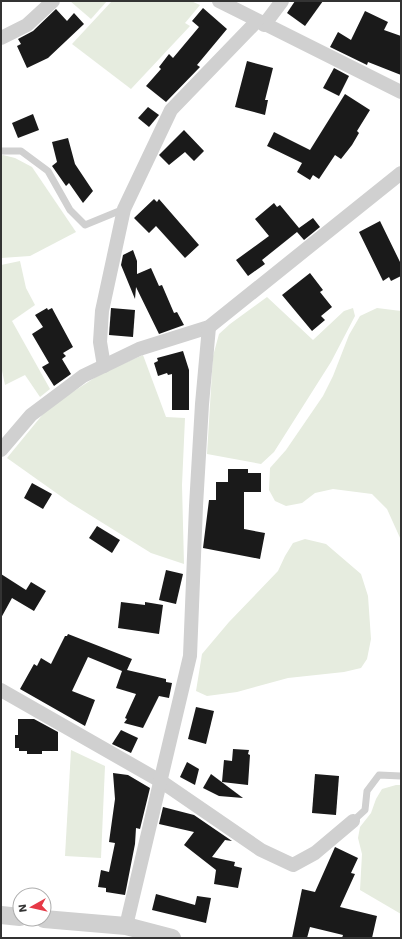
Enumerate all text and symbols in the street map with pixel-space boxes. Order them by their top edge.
north arrow [12,887,52,927]
text: N [16,903,30,913]

